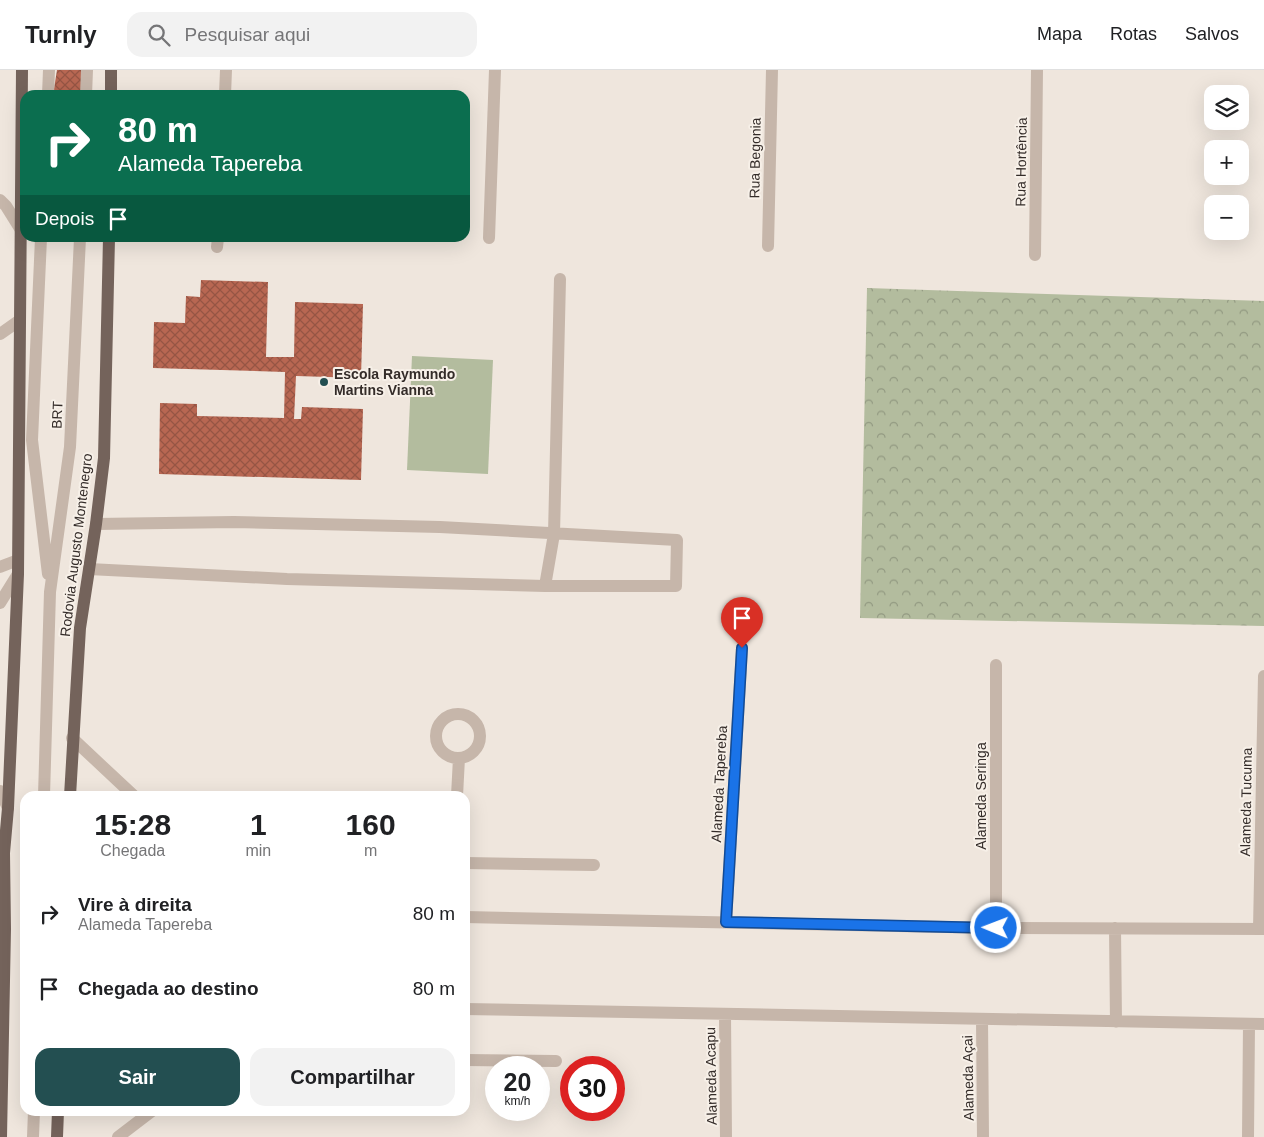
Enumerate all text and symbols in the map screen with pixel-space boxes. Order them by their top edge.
search box [127,12,477,57]
text: Turnly [25,21,97,48]
icon: search [145,21,173,49]
text: Pesquisar aqui [185,24,310,45]
text: Mapa [1037,24,1082,44]
text: Rotas [1110,24,1157,44]
text: Salvos [1185,24,1239,44]
map controls [1204,85,1249,240]
button: layers [1204,85,1249,130]
icon: right [35,110,100,175]
text: 80 m [118,110,198,149]
street label: Rua Begonia [746,117,764,199]
street label: Rua Hortência [1012,117,1030,207]
button: + [1204,140,1249,185]
text: Alameda Tapereba [118,151,302,176]
button: − [1204,195,1249,240]
icon: arrive [104,205,132,233]
text: Depois [35,208,94,229]
place label: Escola Raymundo Martins Vianna [334,366,455,398]
marker: Escola Raymundo Martins Vianna [318,376,330,388]
street label: BRT [49,400,65,429]
street label: Rodovia Augusto Montenegro [57,452,95,638]
pin [721,597,763,648]
icon: arrive [728,604,756,632]
street label: Alameda Tapereba [708,725,730,843]
street label: Alameda Seringa [973,742,989,850]
street label: Alameda Tucuma [1237,747,1255,857]
text: 15:28 [94,808,171,841]
text: 1 [250,808,267,841]
text: 160 [346,808,396,841]
text: Chegada [100,842,165,859]
text: min [245,842,271,859]
text: m [364,842,377,859]
text: Vire à direita [78,894,192,915]
icon: right [35,900,63,928]
position arrow [969,901,1021,953]
text: 80 m [413,903,455,924]
text: Alameda Tapereba [78,916,212,933]
icon: arrive [35,975,63,1003]
text: Chegada ao destino [78,978,259,999]
text: 80 m [413,978,455,999]
street label: Alameda Acapu [702,1027,720,1125]
street label: Alameda Açai [959,1035,977,1121]
button: Sair [35,1048,240,1106]
button: Compartilhar [250,1048,455,1106]
speed limit sign: 30 [560,1056,625,1121]
text: 20 [504,1068,531,1096]
text: km/h [504,1094,531,1108]

